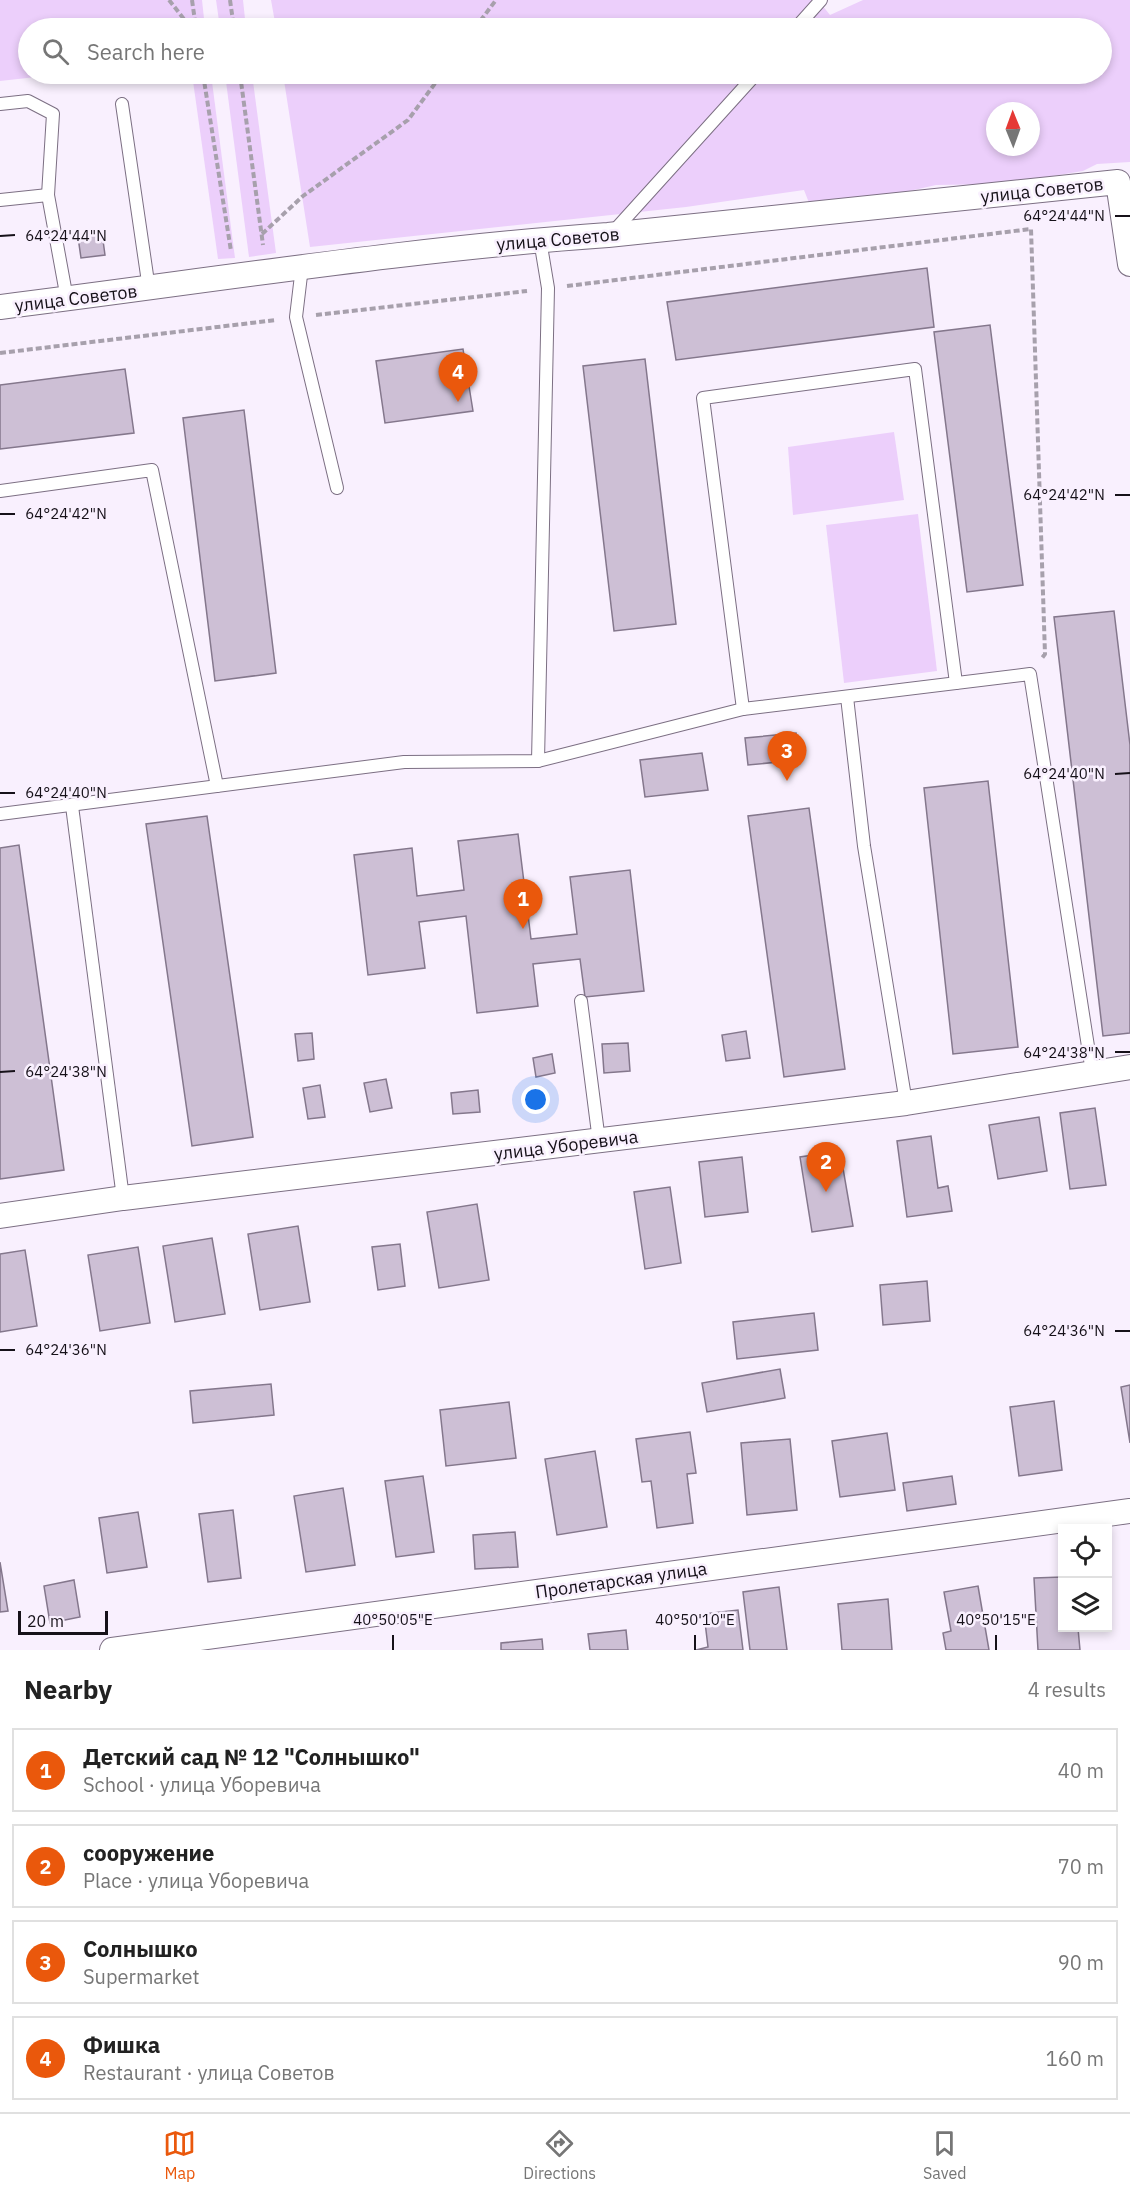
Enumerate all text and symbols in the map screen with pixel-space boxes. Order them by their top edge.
search box [18,18,1112,84]
icon: search [39,35,72,68]
text: Search here [87,37,205,66]
north arrow [986,102,1040,156]
street label: улица Советов [979,172,1105,208]
text: 64°24'44"N [1023,206,1105,225]
street label: улица Советов [496,222,620,256]
text: 64°24'44"N [25,226,107,245]
street label: улица Советов [13,279,139,317]
pin: 4 [438,352,478,402]
text: 64°24'42"N [1023,485,1105,504]
text: 64°24'42"N [25,504,107,523]
pin: 3 [768,732,806,781]
text: 64°24'40"N [1023,764,1105,783]
text: 64°24'40"N [25,783,107,802]
pin: 1 [504,880,542,929]
text: 64°24'38"N [1023,1043,1105,1062]
text: 64°24'38"N [25,1062,107,1081]
your location [521,1085,550,1114]
street label: улица Уборевича [493,1125,640,1165]
pin: 2 [806,1142,846,1192]
text: 64°24'36"N [1023,1321,1105,1340]
text: 64°24'36"N [25,1340,107,1359]
map controls [1058,1524,1112,1632]
button: locate [1058,1524,1112,1578]
street label: Пролетарская улица [534,1557,709,1603]
button: layers [1058,1578,1112,1632]
scale bar [18,1608,108,1636]
text: 40°50'05"E [353,1610,433,1629]
text: 40°50'10"E [655,1610,735,1629]
text: 40°50'15"E [956,1610,1036,1629]
text: 20 m [27,1611,64,1631]
text: Nearby [24,1672,112,1706]
text: 4 results [1028,1676,1106,1703]
text: Детский сад № 12 "Солнышко" [83,1742,420,1771]
text: 1 [40,1757,52,1784]
text: 40 m [1058,1757,1104,1784]
text: School · улица Уборевича [83,1771,321,1798]
text: сооружение [83,1838,214,1867]
text: 2 [40,1853,52,1880]
text: 70 m [1058,1853,1104,1880]
text: Place · улица Уборевича [83,1867,309,1894]
text: Солнышко [83,1934,198,1963]
text: 3 [40,1949,52,1976]
text: 90 m [1058,1949,1104,1976]
text: Supermarket [83,1963,200,1990]
text: Фишка [83,2030,160,2059]
text: 4 [40,2045,52,2072]
text: 160 m [1046,2045,1104,2072]
text: Restaurant · улица Советов [83,2059,335,2086]
tab: Map [163,2127,196,2183]
tab: Directions [523,2127,596,2183]
tab: Saved [923,2127,967,2183]

